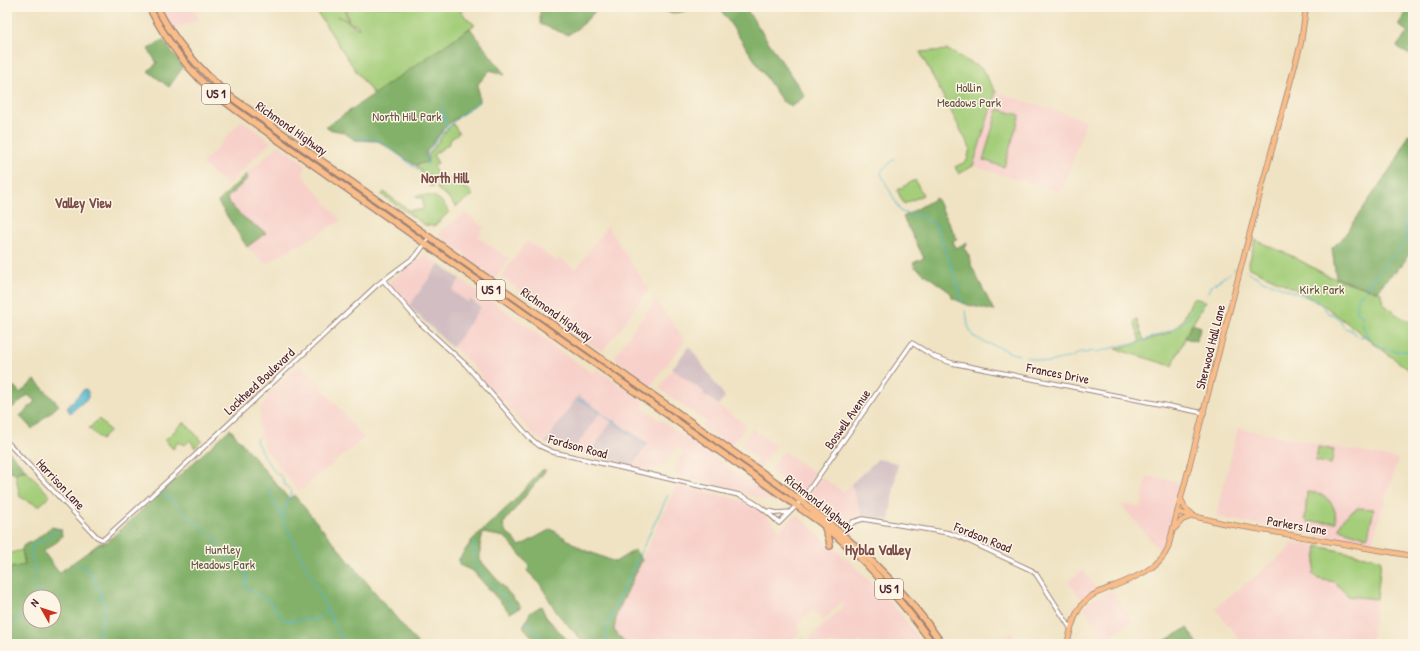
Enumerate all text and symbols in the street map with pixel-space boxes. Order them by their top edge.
park label: Hollin Meadows Park [937,78,1002,111]
road number: US 1 [202,84,230,104]
street label: Richmond Highway [252,96,332,160]
park label: North Hill Park [372,107,442,125]
district label: North Hill [421,168,470,187]
district label: Valley View [54,193,112,214]
road number: US 1 [477,280,505,300]
park label: Kirk Park [1300,280,1345,298]
street label: Richmond Highway [517,282,597,346]
street label: Sherwood Hall Lane [1191,303,1229,391]
street label: Lockheed Boulevard [220,344,298,418]
street label: Frances Drive [1024,358,1091,388]
street label: Boswell Avenue [820,385,874,453]
street label: Fordson Road [545,429,610,463]
street label: Harrison Lane [33,454,89,514]
street label: Richmond Highway [781,470,859,536]
street label: Parkers Lane [1265,511,1329,539]
street label: Fordson Road [951,517,1014,557]
district label: Hybla Valley [845,539,912,561]
park label: Huntley Meadows Park [191,540,256,573]
road number: US 1 [875,579,903,599]
north arrow [22,589,62,629]
text: N [27,596,42,609]

